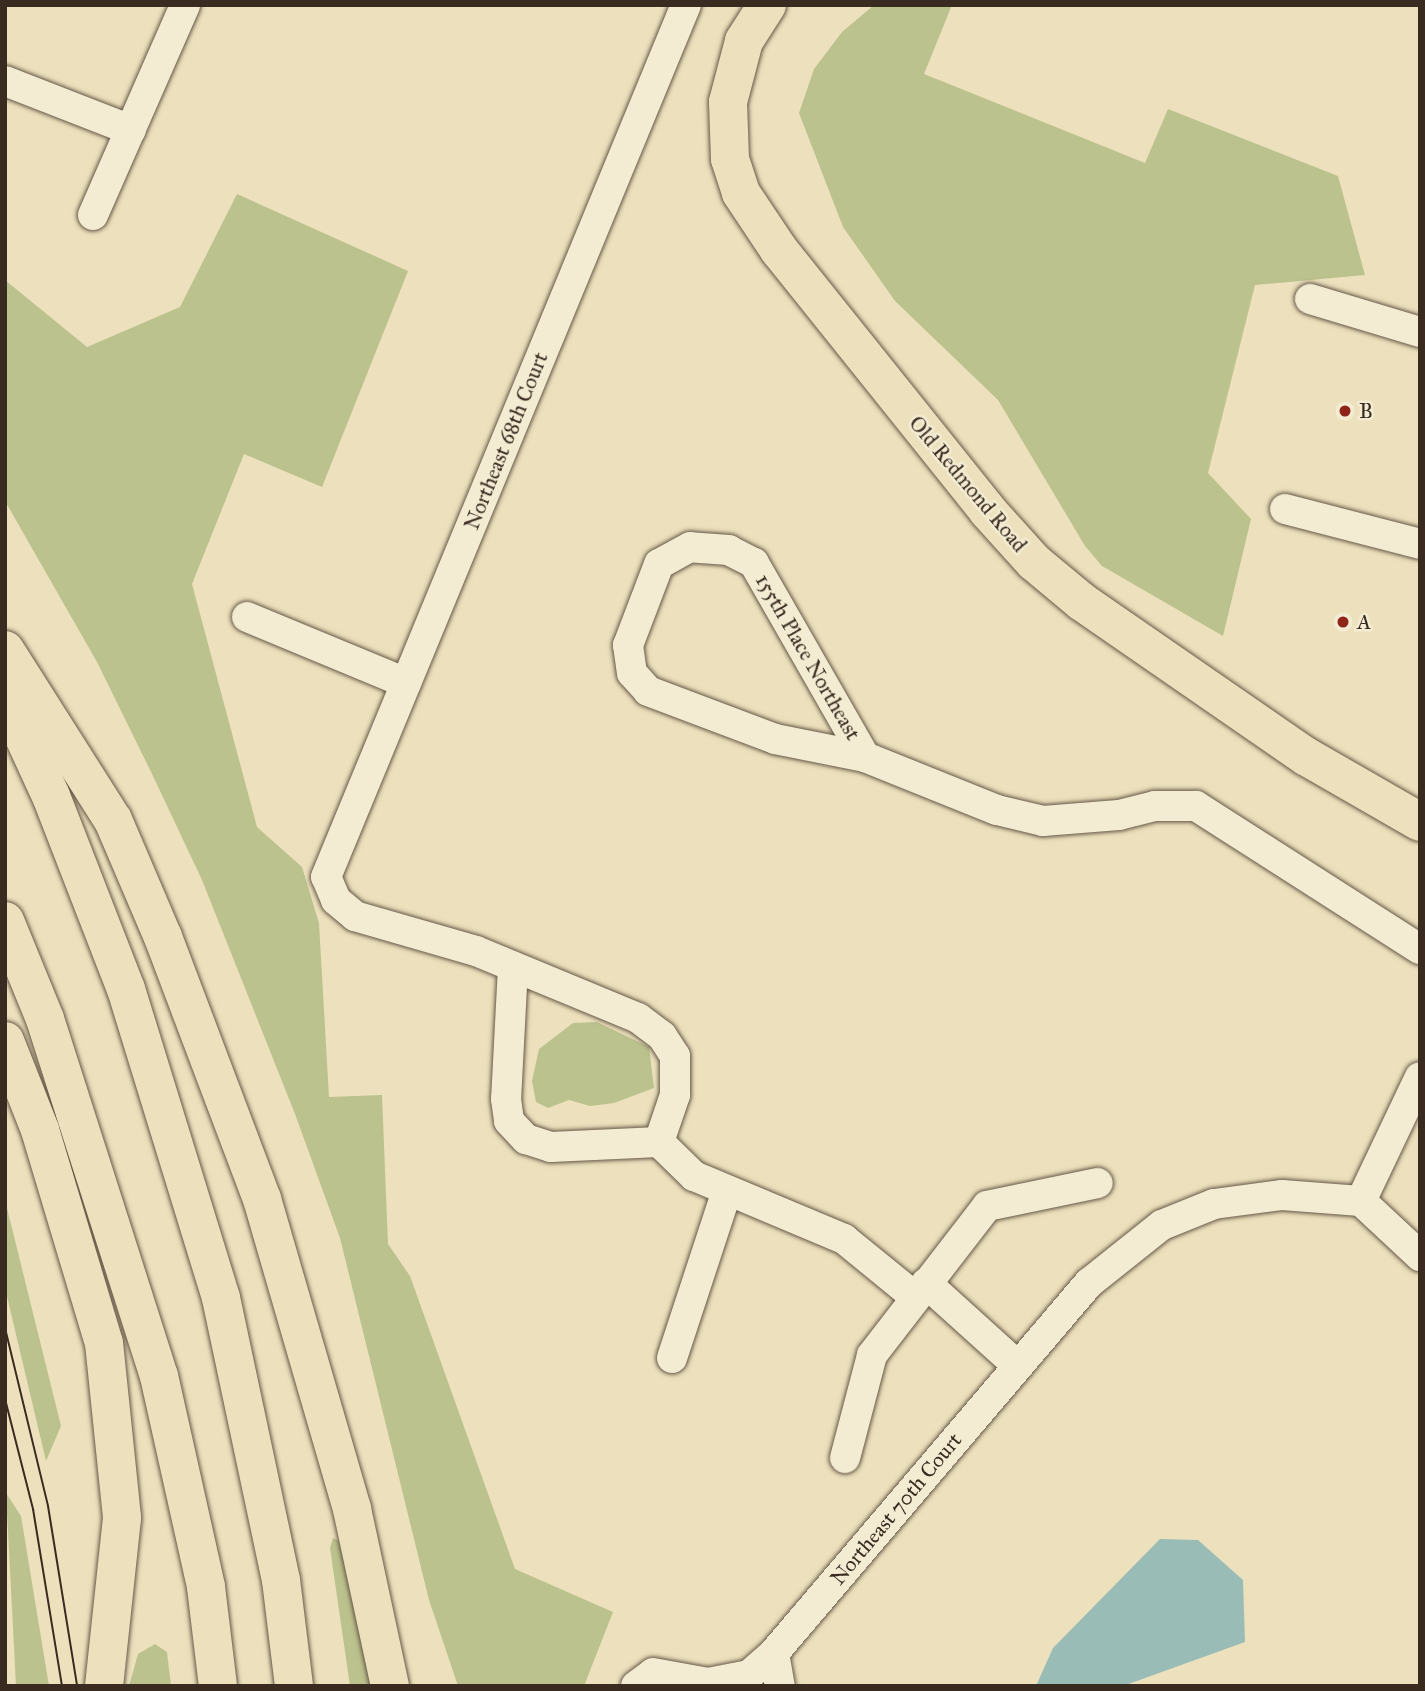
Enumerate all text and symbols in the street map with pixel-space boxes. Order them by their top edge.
street label: Northeast 68th Court [459,348,553,534]
place label: B [1359,398,1373,424]
marker: B [1337,403,1353,419]
street label: Old Redmond Road [904,411,1032,557]
street label: 155th Place Northeast [750,569,866,745]
place label: A [1357,609,1371,635]
marker: A [1335,614,1351,630]
street label: Northeast 70th Court [825,1428,967,1590]

